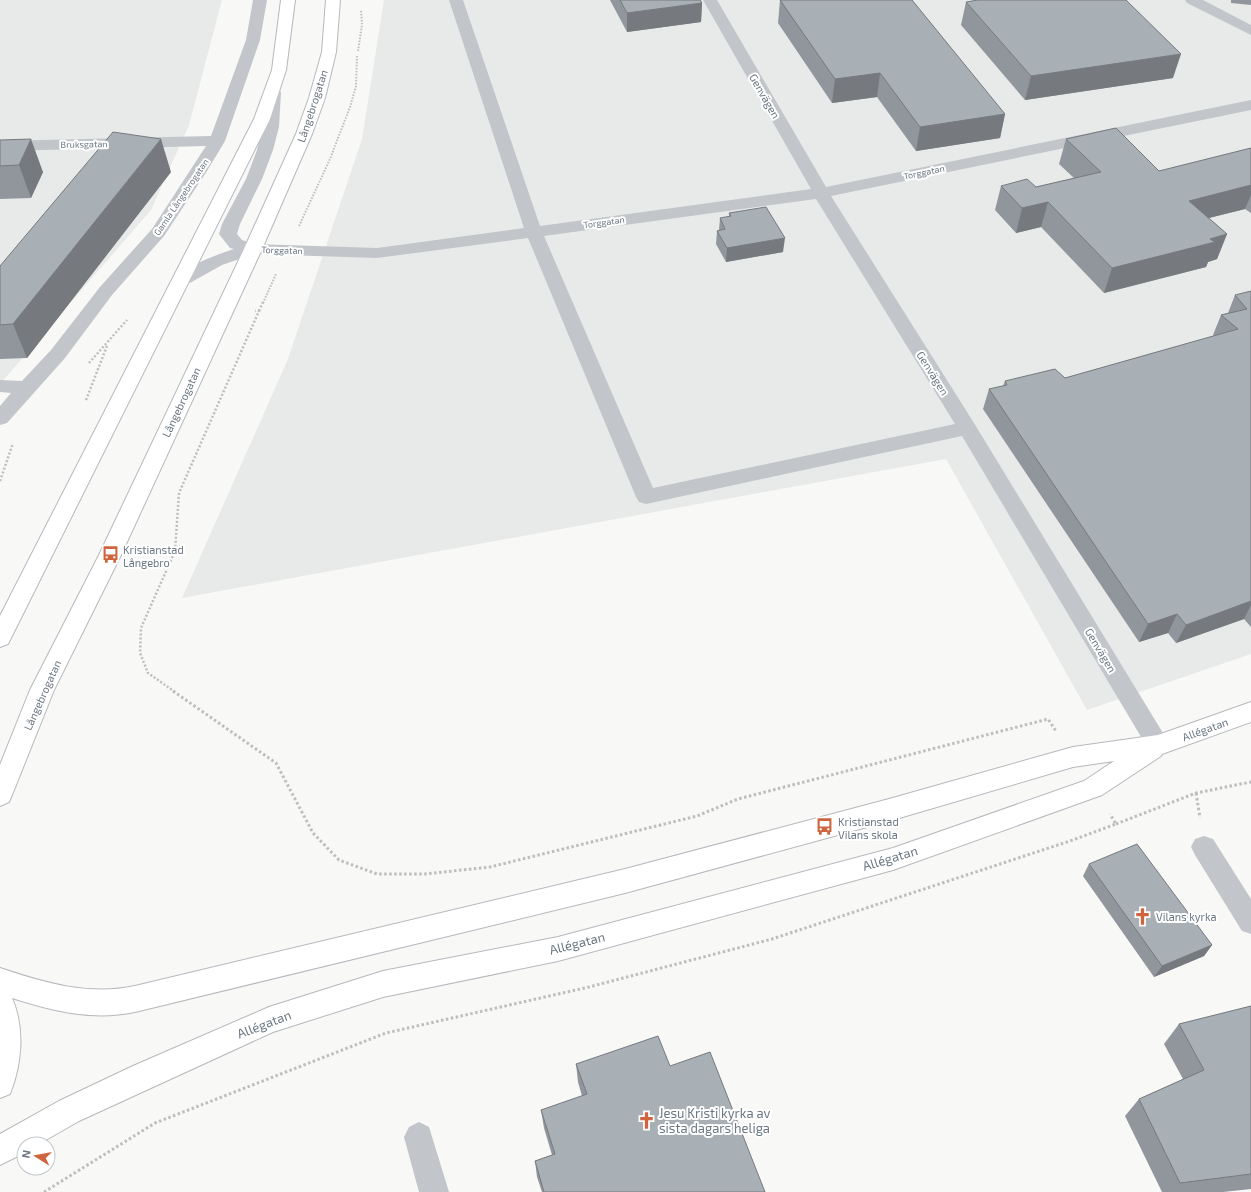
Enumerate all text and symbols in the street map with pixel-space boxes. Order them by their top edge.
street label: Långebrogatan [294,68,330,144]
street label: Genvägen [747,71,783,121]
street label: Bruksgatan [60,138,108,150]
street label: Gamla Långebrogatan [151,157,211,237]
street label: Torggatan [903,162,945,182]
street label: Torggatan [583,214,625,230]
street label: Torggatan [261,244,303,256]
street label: Genvägen [914,349,952,397]
street label: Långebrogatan [159,365,203,439]
place label: Kristianstad Långebro [123,543,184,569]
bus stop icon: Kristianstad Långebro [100,545,120,565]
street label: Genvägen [1083,625,1119,675]
street label: Långebrogatan [21,658,63,732]
street label: Allégatan [1180,715,1230,743]
place label: Kristianstad Vilans skola [838,815,899,841]
bus stop icon: Kristianstad Vilans skola [815,817,835,837]
street label: Allégatan [861,842,919,874]
church icon: Vilans kyrka [1133,906,1153,926]
place label: Vilans kyrka [1156,910,1217,923]
street label: Allégatan [548,928,606,958]
street label: Allégatan [235,1006,293,1042]
place label: Jesu Kristi kyrka av sista dagars heliga [659,1105,771,1136]
church icon: Jesu Kristi kyrka av sista dagars heliga [636,1110,656,1130]
north arrow [16,1136,56,1176]
text: N [19,1149,33,1159]

